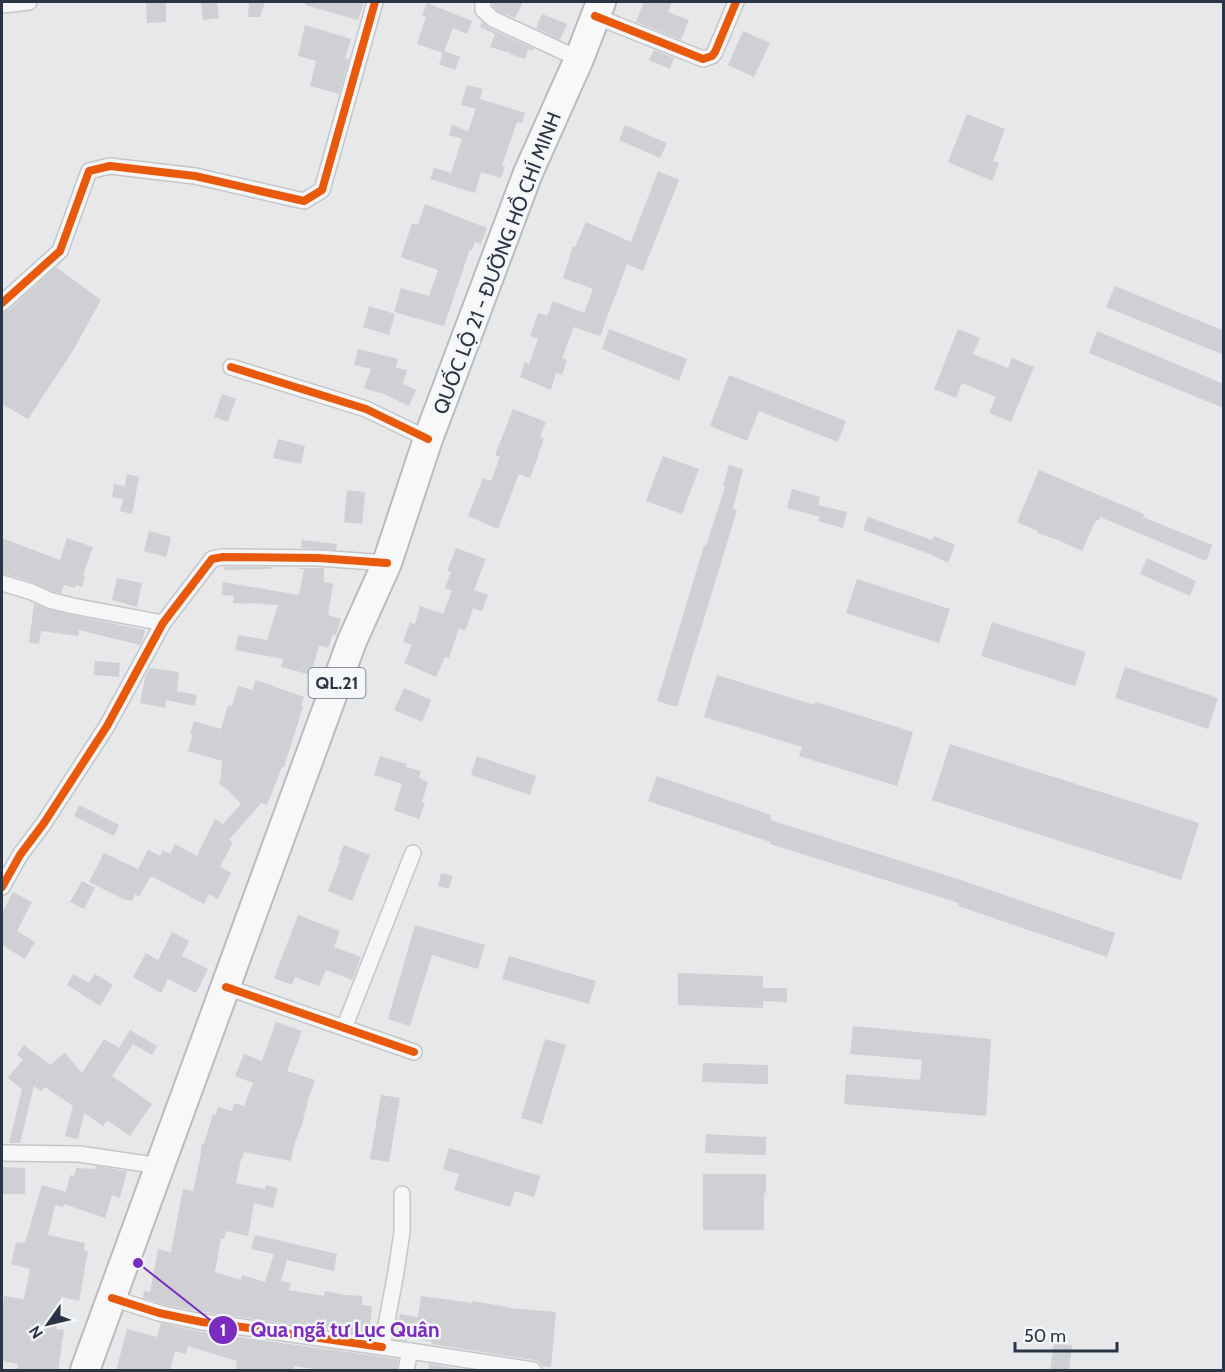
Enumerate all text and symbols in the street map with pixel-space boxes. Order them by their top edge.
street label: QUỐC LỘ 21 - ĐƯỜNG HỒ CHÍ MINH [426,108,566,418]
road number: QL.21 [308,668,366,698]
north arrow [18,1294,78,1354]
callout: Qua ngã tư Lục Quân [208,1310,452,1349]
scale bar [1015,1315,1117,1353]
text: Qua ngã tư Lục Quân [250,1317,440,1342]
text: 1 [220,1319,226,1341]
text: N [25,1322,47,1342]
text: 50 m [1024,1325,1066,1347]

